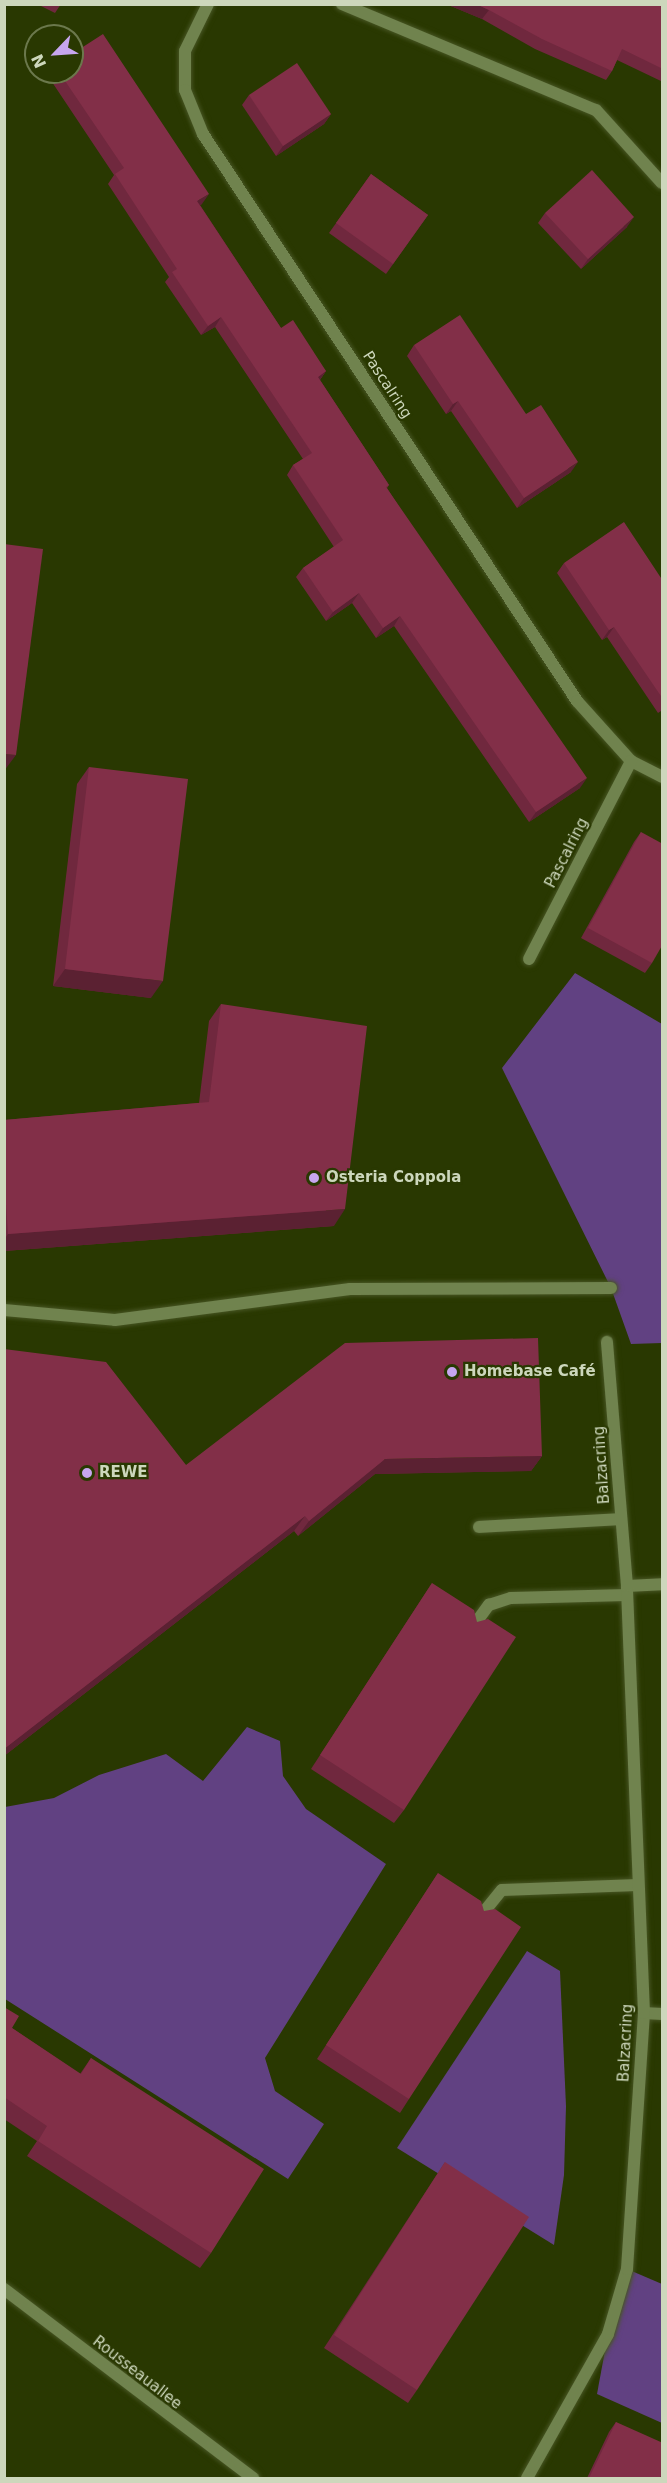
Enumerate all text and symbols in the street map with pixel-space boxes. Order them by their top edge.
north arrow [24,24,84,84]
text: N [28,51,50,71]
street label: Pascalring [359,348,415,422]
street label: Pascalring [542,815,592,891]
place label: Osteria Coppola [326,1169,461,1187]
marker: Osteria Coppola [307,1171,321,1185]
place label: Homebase Café [464,1363,596,1381]
marker: Homebase Café [445,1365,459,1379]
street label: Balzacring [590,1425,614,1505]
place label: REWE [99,1464,148,1482]
marker: REWE [80,1466,94,1480]
street label: Balzacring [615,2003,637,2083]
street label: Rousseauallee [89,2333,185,2413]

